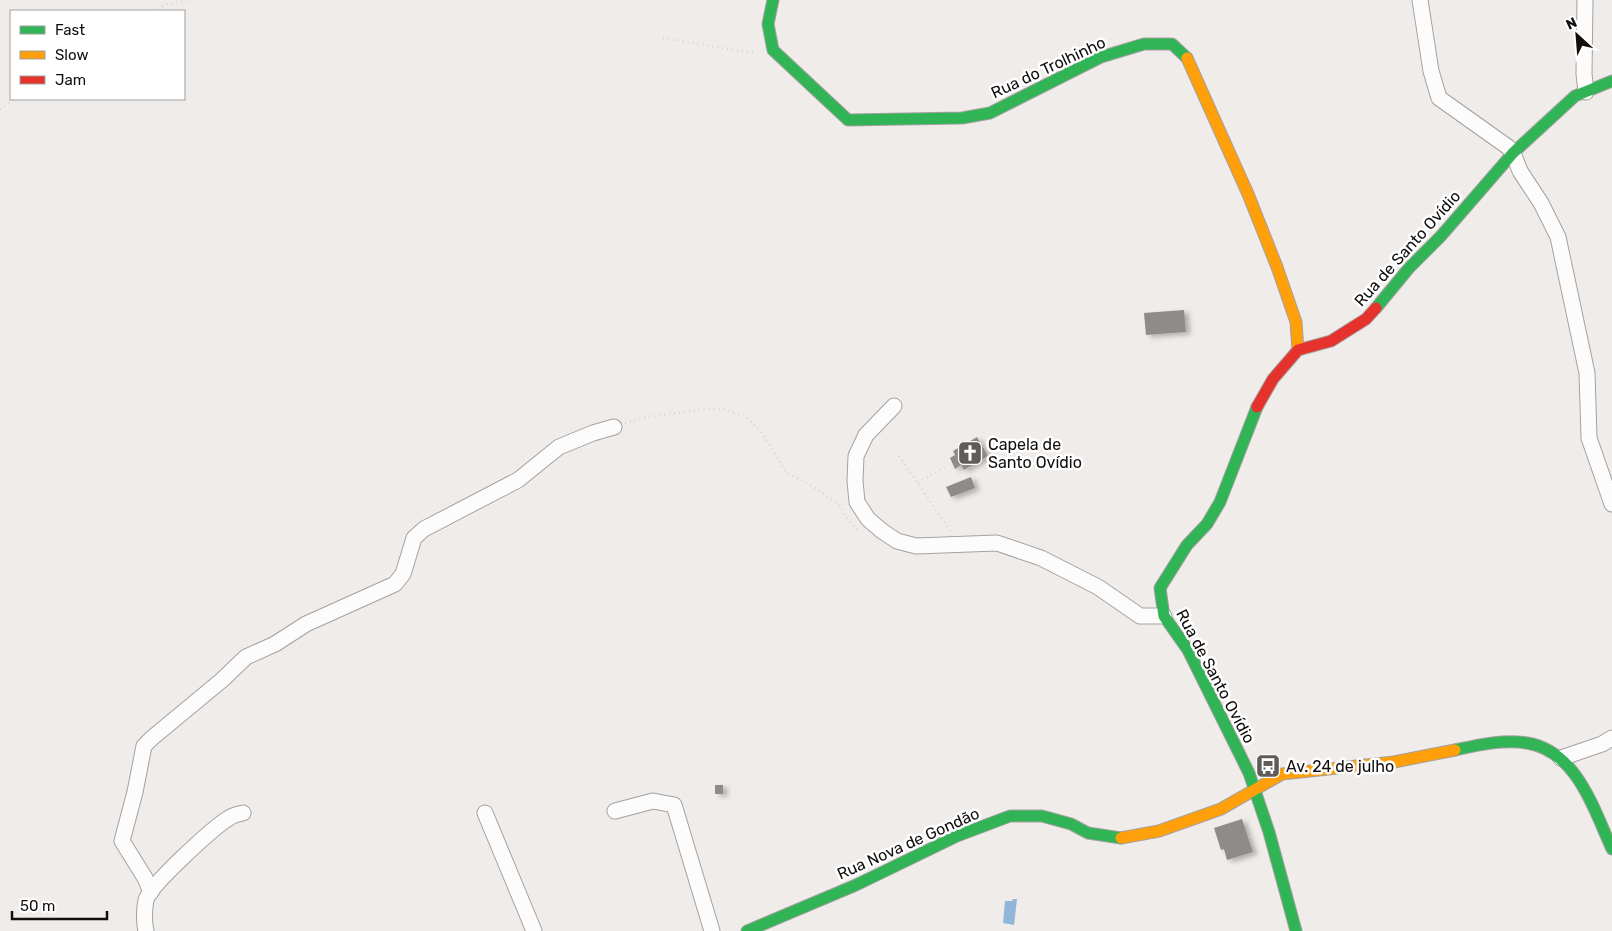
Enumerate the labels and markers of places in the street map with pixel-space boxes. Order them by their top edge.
place label: Capela de Santo Ovídio [988,435,1082,472]
church icon: Capela de Santo Ovídio [957,440,983,466]
bus stop icon: Av. 24 de julho [1255,753,1281,779]
place label: Av. 24 de julho [1286,757,1394,776]

